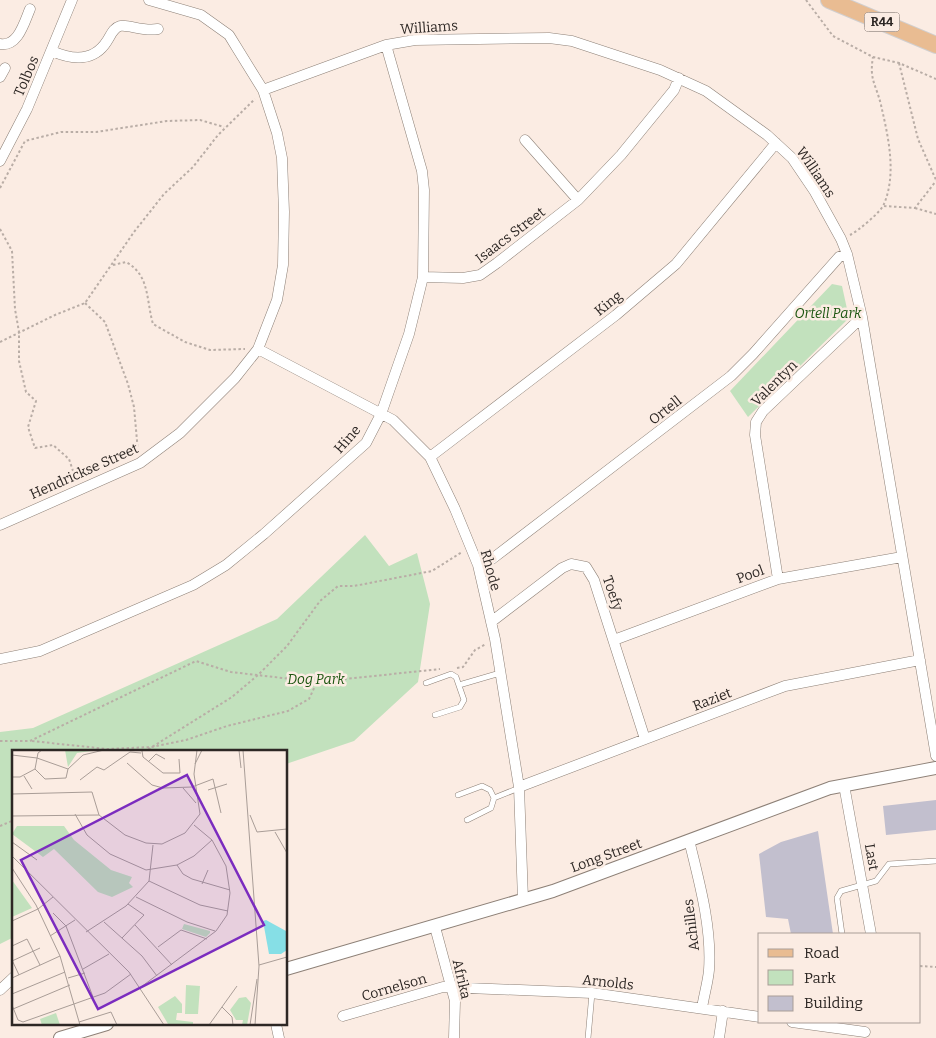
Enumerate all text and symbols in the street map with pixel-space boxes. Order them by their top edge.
road number: R44 [864,13,900,32]
street label: Williams [400,17,458,38]
street label: Tolbos [10,53,43,99]
street label: Williams [792,144,839,201]
street label: Isaacs Street [472,204,549,267]
street label: King [591,287,626,320]
park label: Ortell Park [794,305,862,322]
street label: Valentyn [748,357,801,410]
street label: Ortell [645,392,685,428]
street label: Hine [331,422,364,457]
street label: Hendrickse Street [27,440,141,503]
street label: Rhode [477,548,504,593]
street label: Pool [734,562,766,587]
street label: Toefy [599,574,627,613]
park label: Dog Park [287,671,345,688]
street label: Raziet [690,684,734,715]
inset map [12,750,288,1026]
street label: Long Street [568,835,644,876]
street label: Last [861,842,882,872]
street label: Achilles [680,898,703,952]
legend [758,933,921,1023]
text: Road [804,944,839,962]
street label: Afrika [449,958,474,1001]
text: Park [804,969,836,987]
street label: Cornelson [360,970,429,1005]
street label: Arnolds [581,971,634,994]
text: Building [804,994,863,1012]

